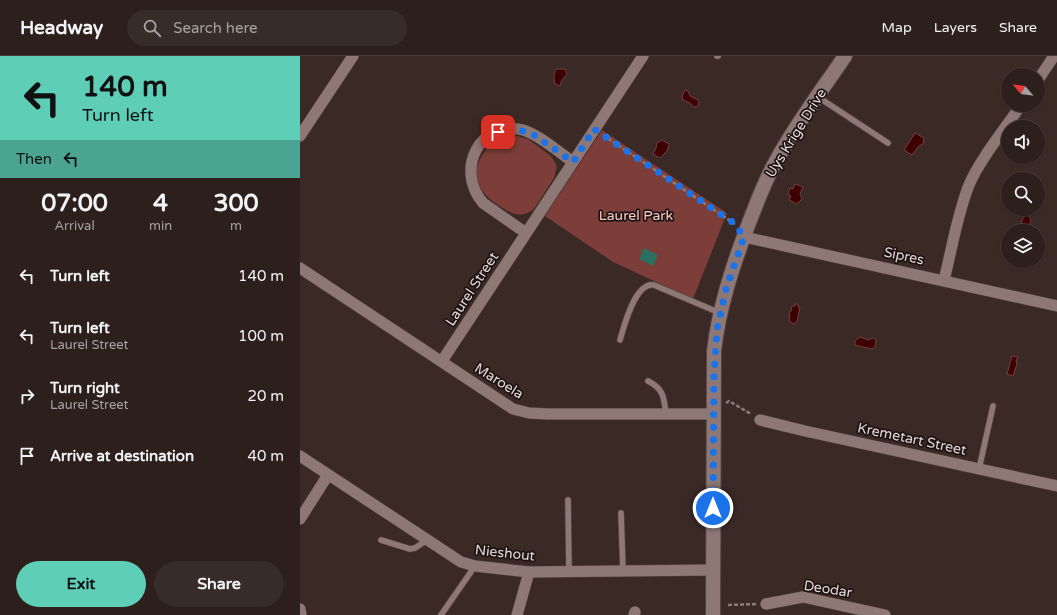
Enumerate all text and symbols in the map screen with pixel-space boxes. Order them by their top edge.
search box [127,10,407,46]
text: Headway [20,17,103,39]
icon: search [141,17,163,39]
text: Search here [173,19,258,37]
text: Map [882,19,912,36]
text: Layers [934,19,977,36]
text: Share [999,19,1037,36]
north arrow [1001,68,1045,112]
map controls [1001,68,1045,268]
text: 140 m [82,70,168,104]
icon: left [16,72,68,124]
street label: Uys Krige Drive [762,85,830,181]
text: Turn left [82,104,154,126]
pin [481,115,515,149]
button: sound [1001,120,1045,164]
icon: arrive [487,121,509,143]
icon: left [60,148,82,170]
text: Then [16,150,52,168]
button: search [1001,172,1045,216]
text: 07:00 [41,189,108,218]
text: 4 [153,189,168,218]
text: 300 [213,189,259,218]
park label: Laurel Park [599,207,674,224]
text: Arrival [54,218,95,234]
text: min [149,218,172,234]
text: m [230,218,242,234]
button: layers [1001,224,1045,268]
street label: Sipres [882,243,926,269]
street label: Laurel Street [442,248,503,329]
icon: left [16,265,38,287]
text: Turn left [50,267,110,285]
text: 140 m [238,267,284,285]
text: Turn left [50,319,110,337]
icon: left [16,325,38,347]
text: 100 m [238,327,284,345]
text: Laurel Street [50,337,129,353]
street label: Maroela [471,359,527,403]
text: Turn right [50,379,120,397]
icon: right [16,385,38,407]
text: 20 m [247,387,284,405]
text: Laurel Street [50,397,129,413]
street label: Kremetart Street [856,419,969,459]
icon: arrive [16,445,38,467]
text: Arrive at destination [50,447,194,465]
text: 40 m [247,447,284,465]
position arrow [692,487,734,529]
street label: Nieshout [474,541,536,565]
button: Exit [16,561,146,607]
button: Share [154,561,284,607]
street label: Deodar [803,577,854,601]

